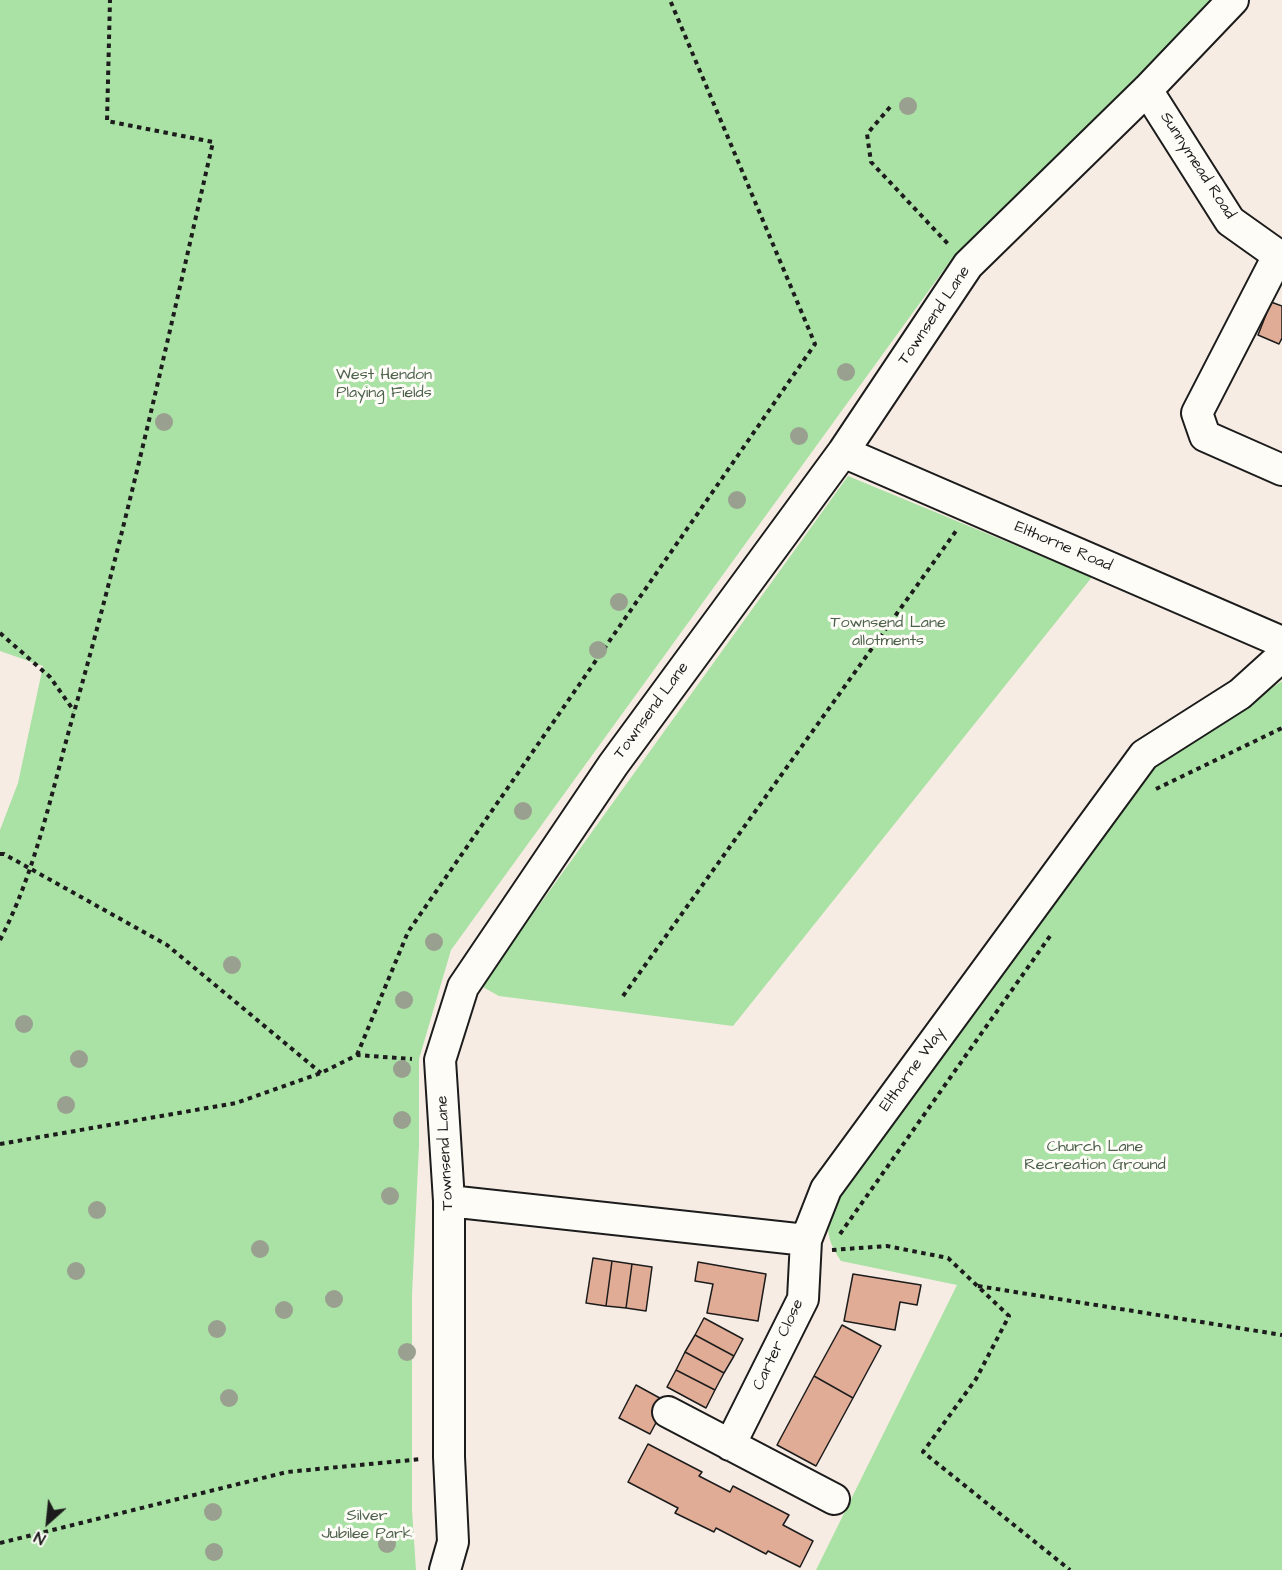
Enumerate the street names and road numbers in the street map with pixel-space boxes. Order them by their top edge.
street label: Sunnymead Road [1155,109,1239,223]
street label: Townsend Lane [895,263,975,369]
street label: Elthorne Road [1011,518,1115,576]
street label: Townsend Lane [610,659,694,763]
street label: Elthorne Way [876,1024,950,1116]
street label: Townsend Lane [433,1095,459,1211]
street label: Carter Close [750,1296,808,1394]

